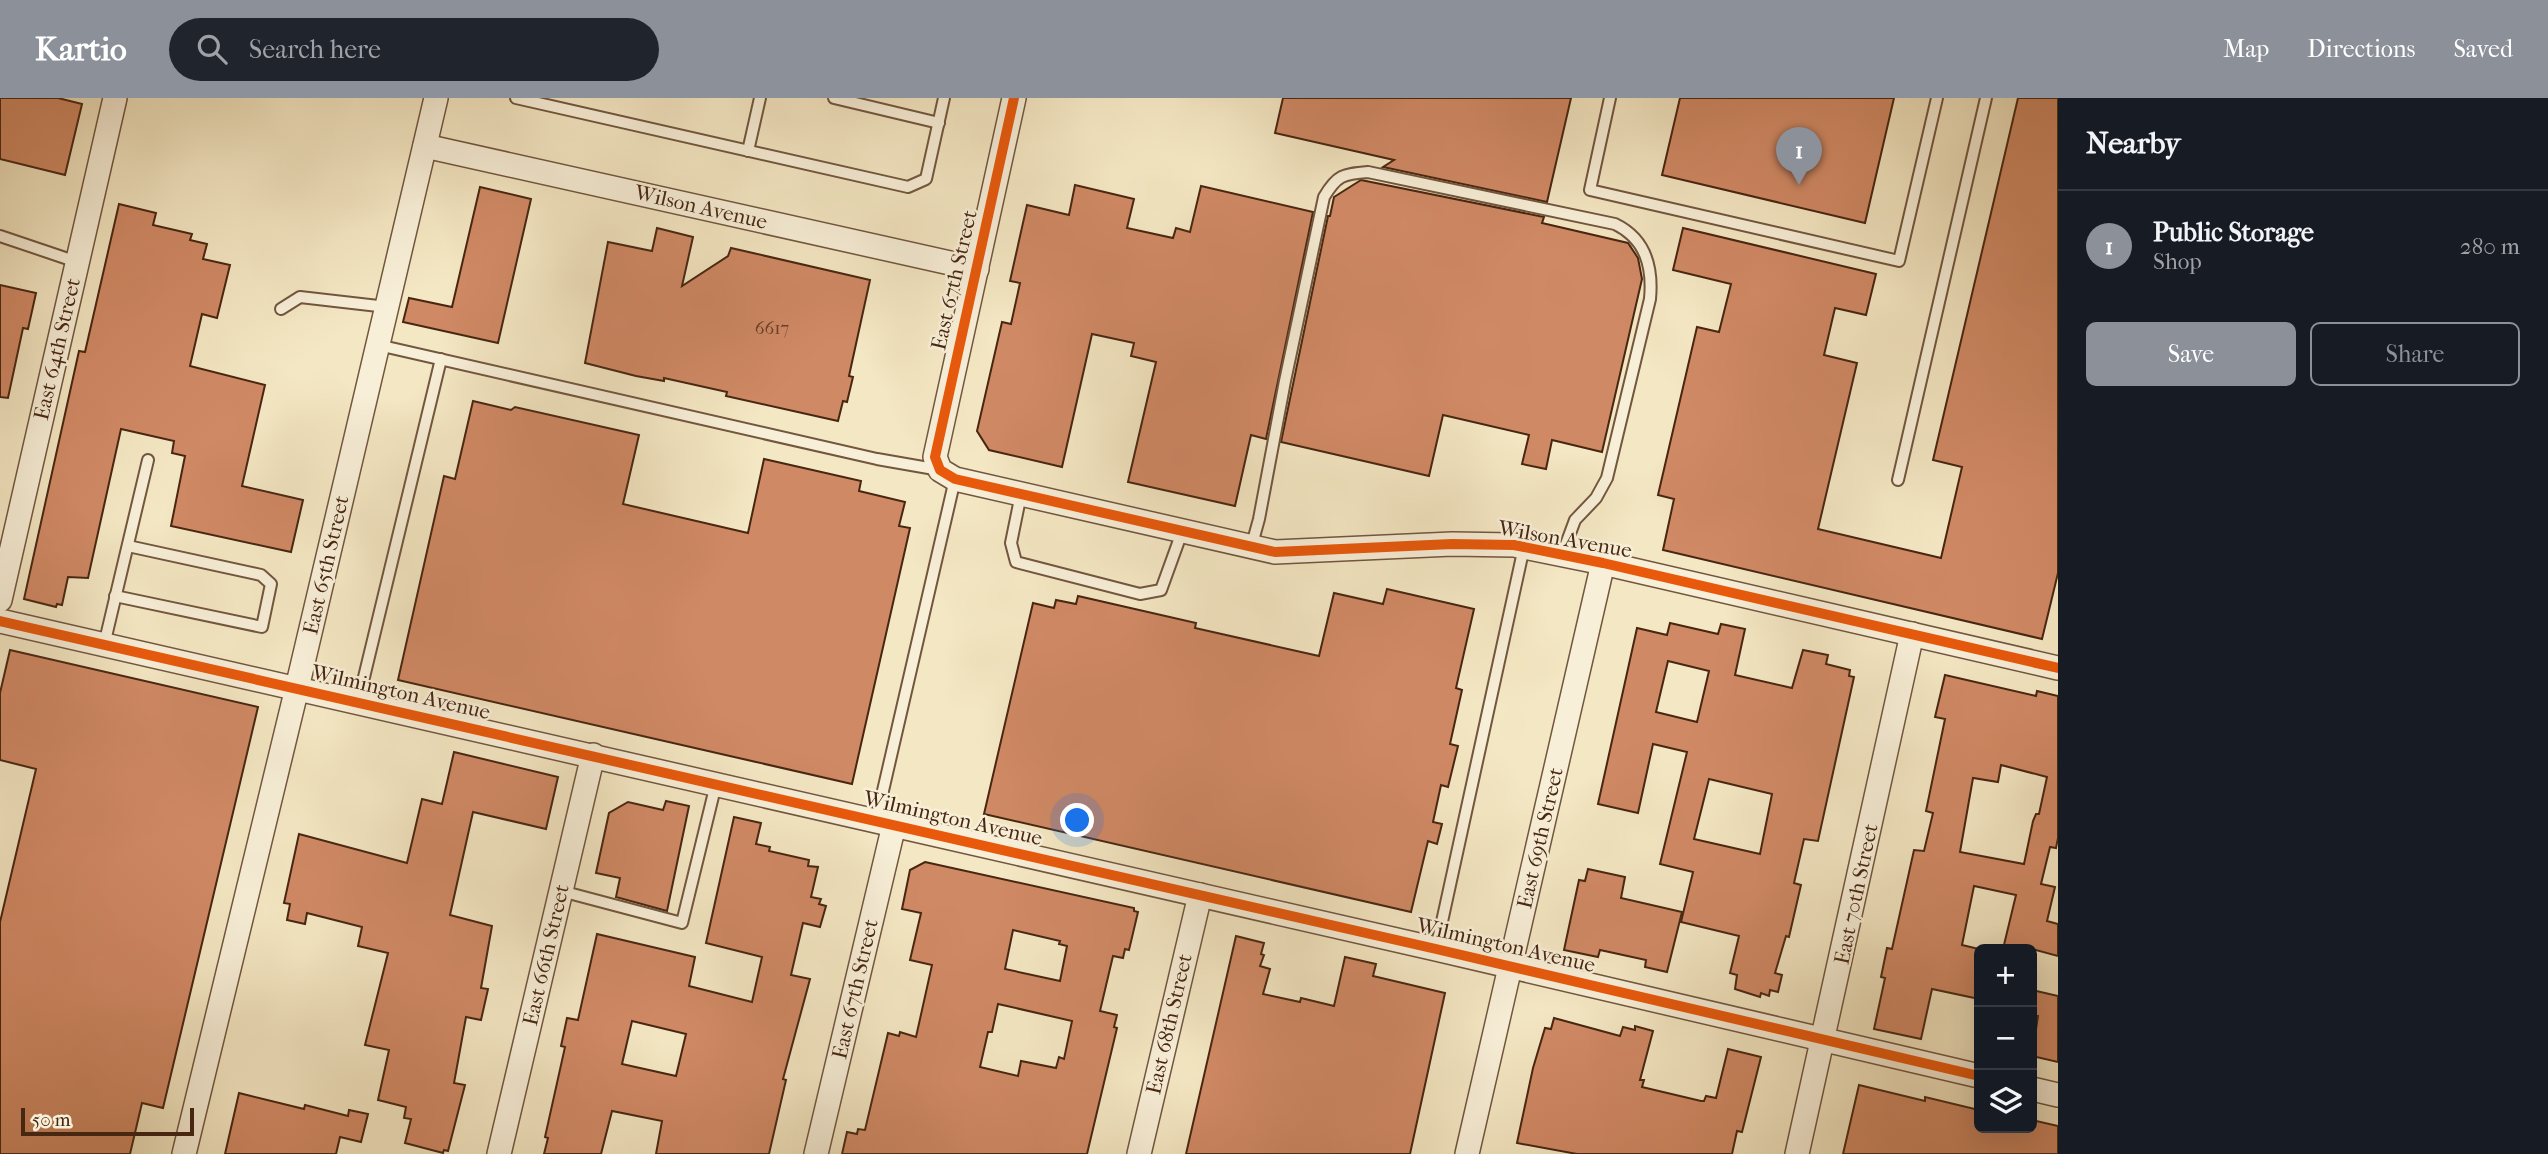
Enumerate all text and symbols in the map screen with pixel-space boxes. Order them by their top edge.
search box [169,18,659,81]
text: Kartio [35,30,127,69]
icon: search [193,30,231,68]
text: Search here [249,34,381,65]
text: Map [2223,35,2269,63]
text: Directions [2307,35,2415,63]
text: Saved [2453,35,2513,63]
text: Nearby [2086,126,2181,161]
pin: 1 [1776,127,1822,185]
street label: Wilson Avenue [631,180,770,234]
street label: East 67th Street [926,207,982,352]
text: Public Storage [2153,217,2314,248]
text: 1 [2105,233,2113,260]
text: 280 m [2460,233,2520,260]
text: Shop [2153,248,2202,275]
street label: East 64th Street [29,275,85,422]
house number: 6617 [755,318,790,339]
button: Save [2086,322,2296,386]
button: Share [2310,322,2520,386]
street label: East 65th Street [298,493,354,637]
street label: Wilson Avenue [1495,515,1634,563]
street label: Wilmington Avenue [308,660,493,724]
street label: East 69th Street [1512,765,1568,911]
street label: Wilmington Avenue [860,786,1045,850]
your location [1060,803,1094,837]
street label: East 70th Street [1829,821,1883,967]
street label: East 66th Street [518,882,574,1028]
street label: Wilmington Avenue [1413,913,1598,977]
street label: East 67th Street [827,916,883,1061]
map controls [1974,944,2037,1133]
button: + [1974,944,2037,1007]
street label: East 68th Street [1141,951,1197,1097]
button: − [1974,1007,2037,1070]
button: layers [1974,1070,2037,1133]
scale bar [21,1105,194,1137]
text: 50 m [32,1109,71,1131]

